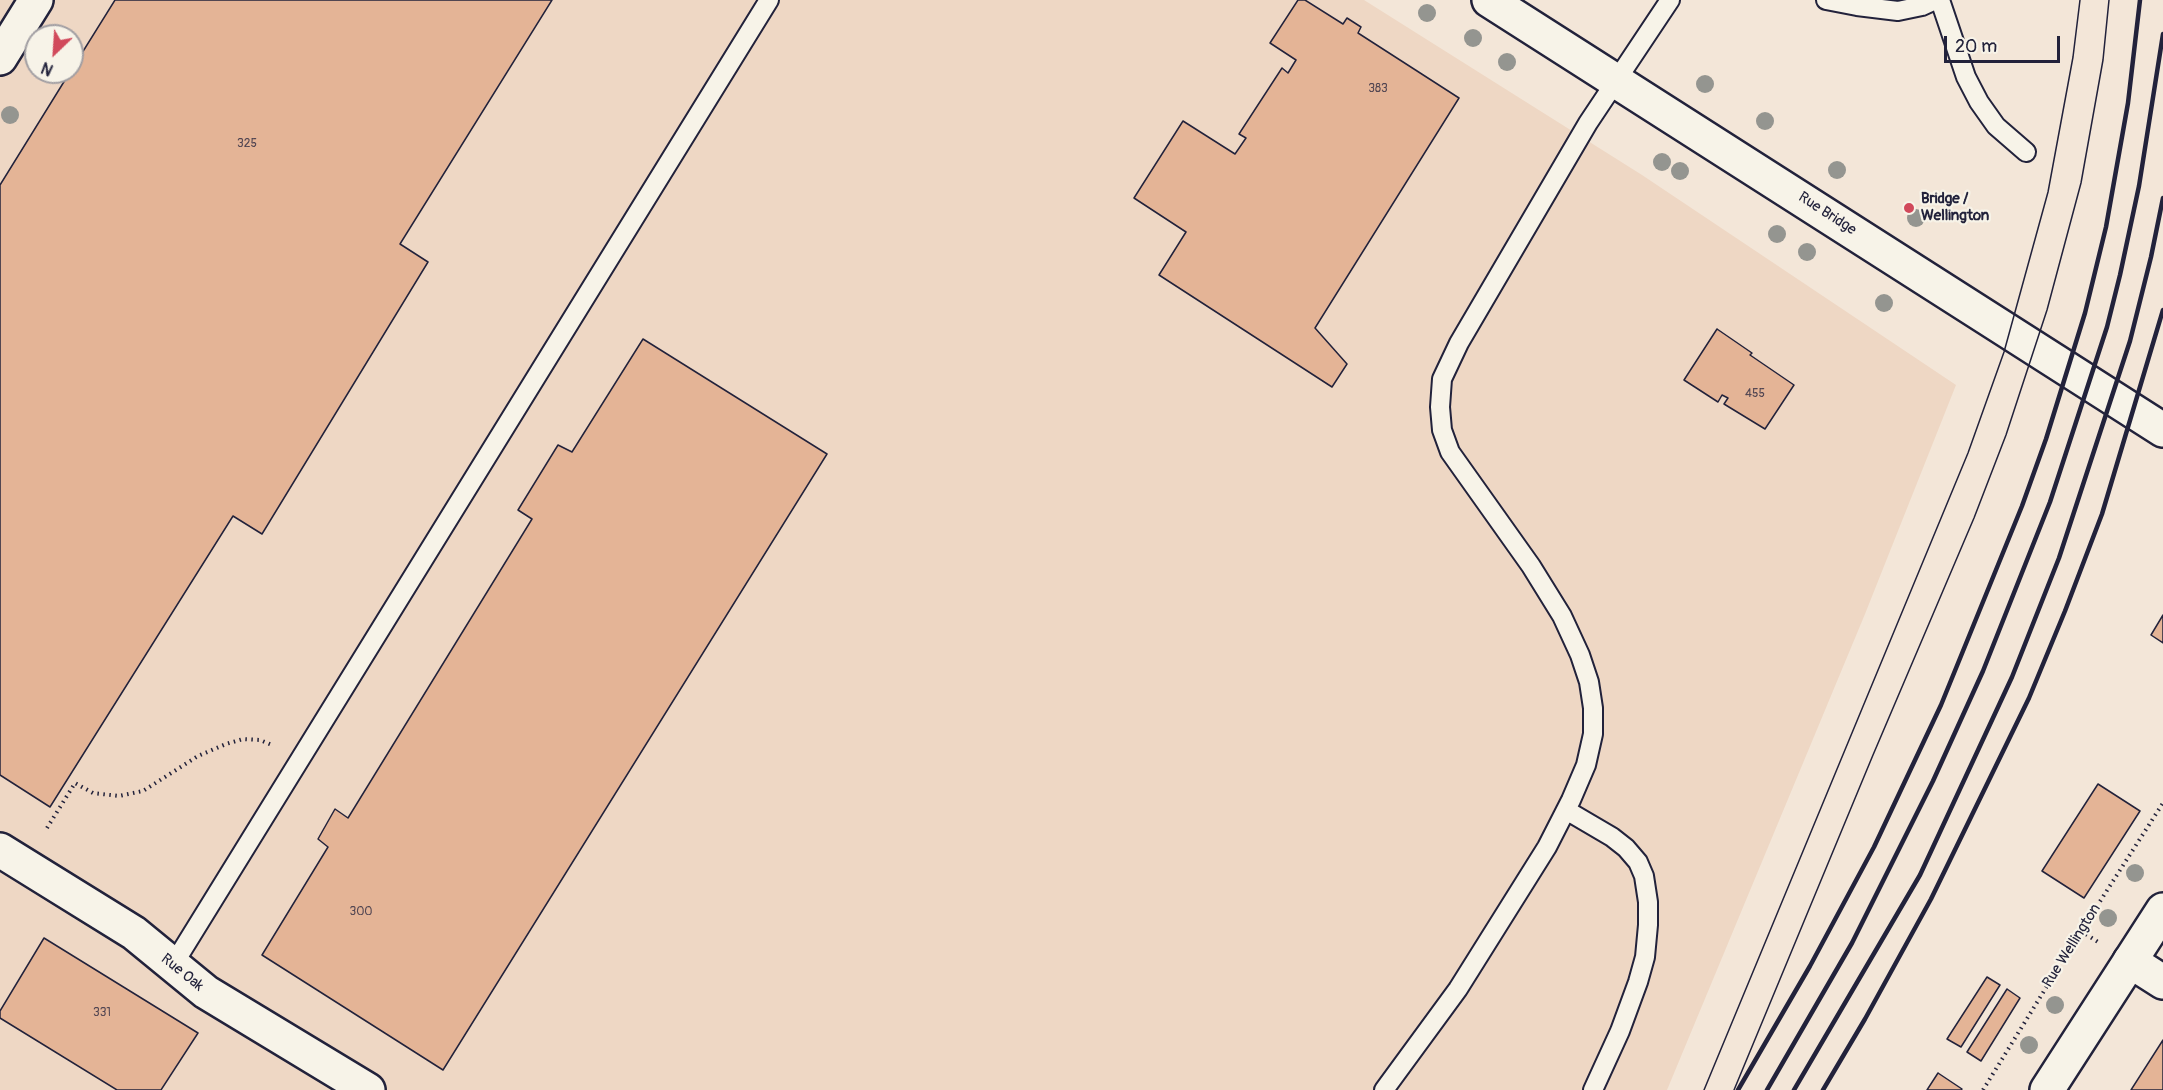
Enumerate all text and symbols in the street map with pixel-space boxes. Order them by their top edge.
north arrow [24,24,84,84]
scale bar [1947,24,2062,62]
text: 20 m [1955,35,1997,58]
text: N [38,57,56,80]
house number: 383 [1368,82,1388,96]
house number: 325 [237,137,257,151]
street label: Rue Bridge [1795,189,1859,239]
place label: Bridge / Wellington [1921,190,1989,225]
marker: Bridge / Wellington [1902,201,1916,215]
house number: 455 [1745,387,1765,401]
street label: Rue Wellington [2039,901,2105,991]
house number: 300 [349,905,373,919]
street label: Rue Oak [157,950,207,996]
house number: 331 [93,1006,111,1020]

